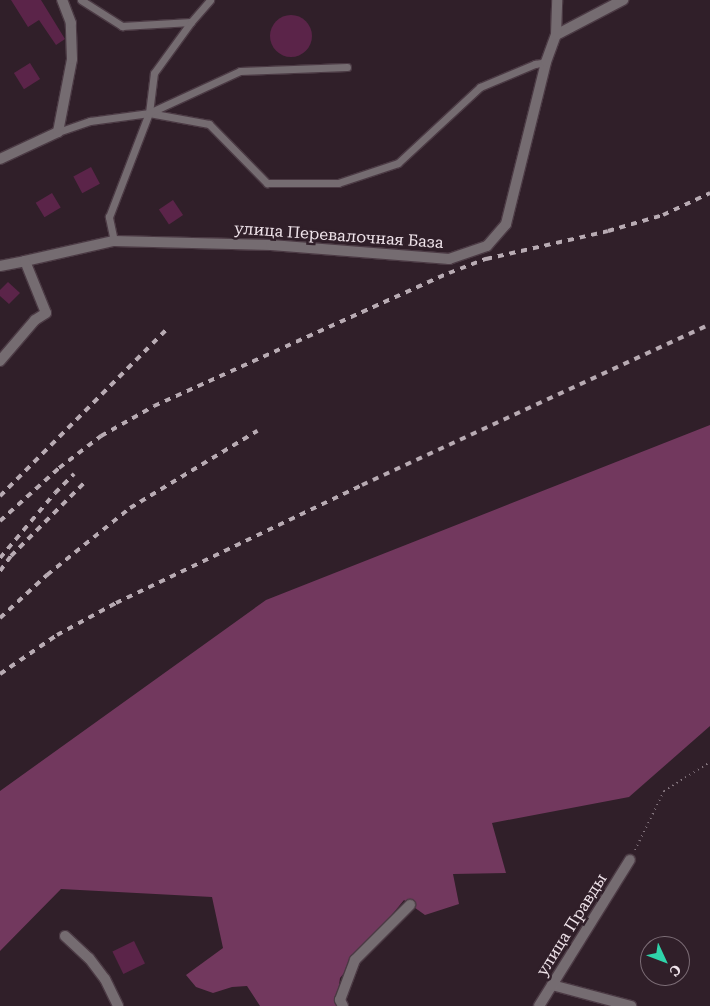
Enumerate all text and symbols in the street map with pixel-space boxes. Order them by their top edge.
street label: улица Перевалочная База [234,219,444,253]
street label: улица Правды [533,870,611,980]
north arrow [640,936,690,986]
text: С [666,962,684,980]

